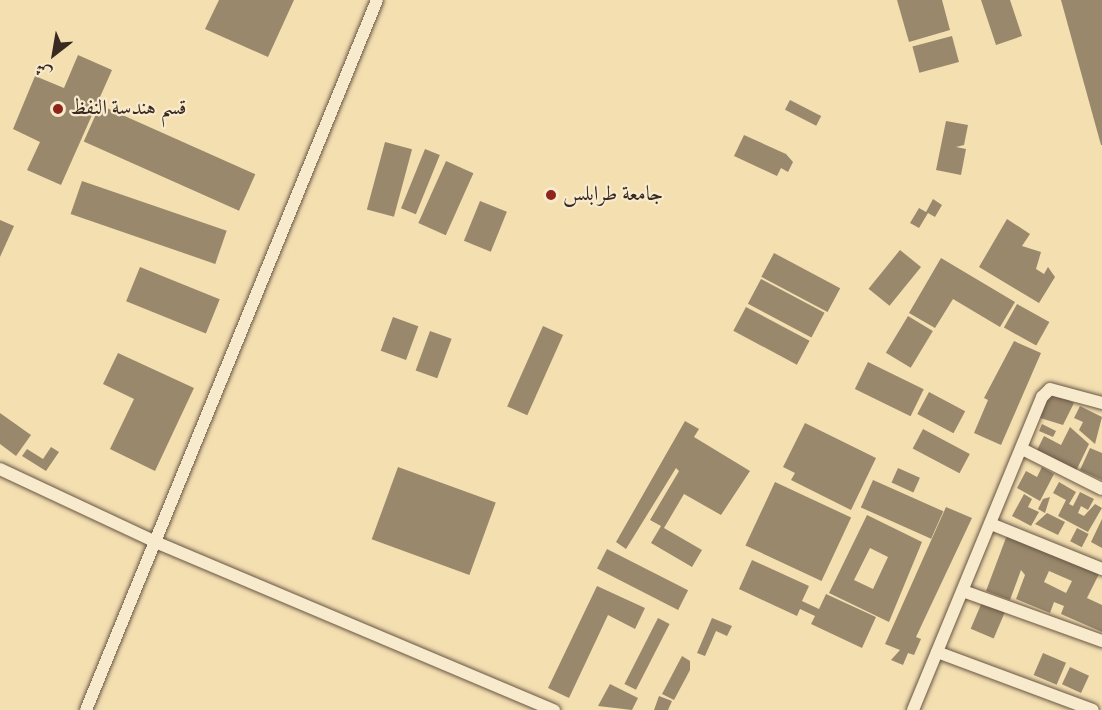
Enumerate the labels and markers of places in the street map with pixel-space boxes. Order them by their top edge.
place label: قسم هندسة النفظ [70,96,186,122]
marker: قسم هندسة النفظ [51,102,65,116]
place label: جامعة طرابلس [563,182,663,208]
marker: جامعة طرابلس [544,188,558,202]

